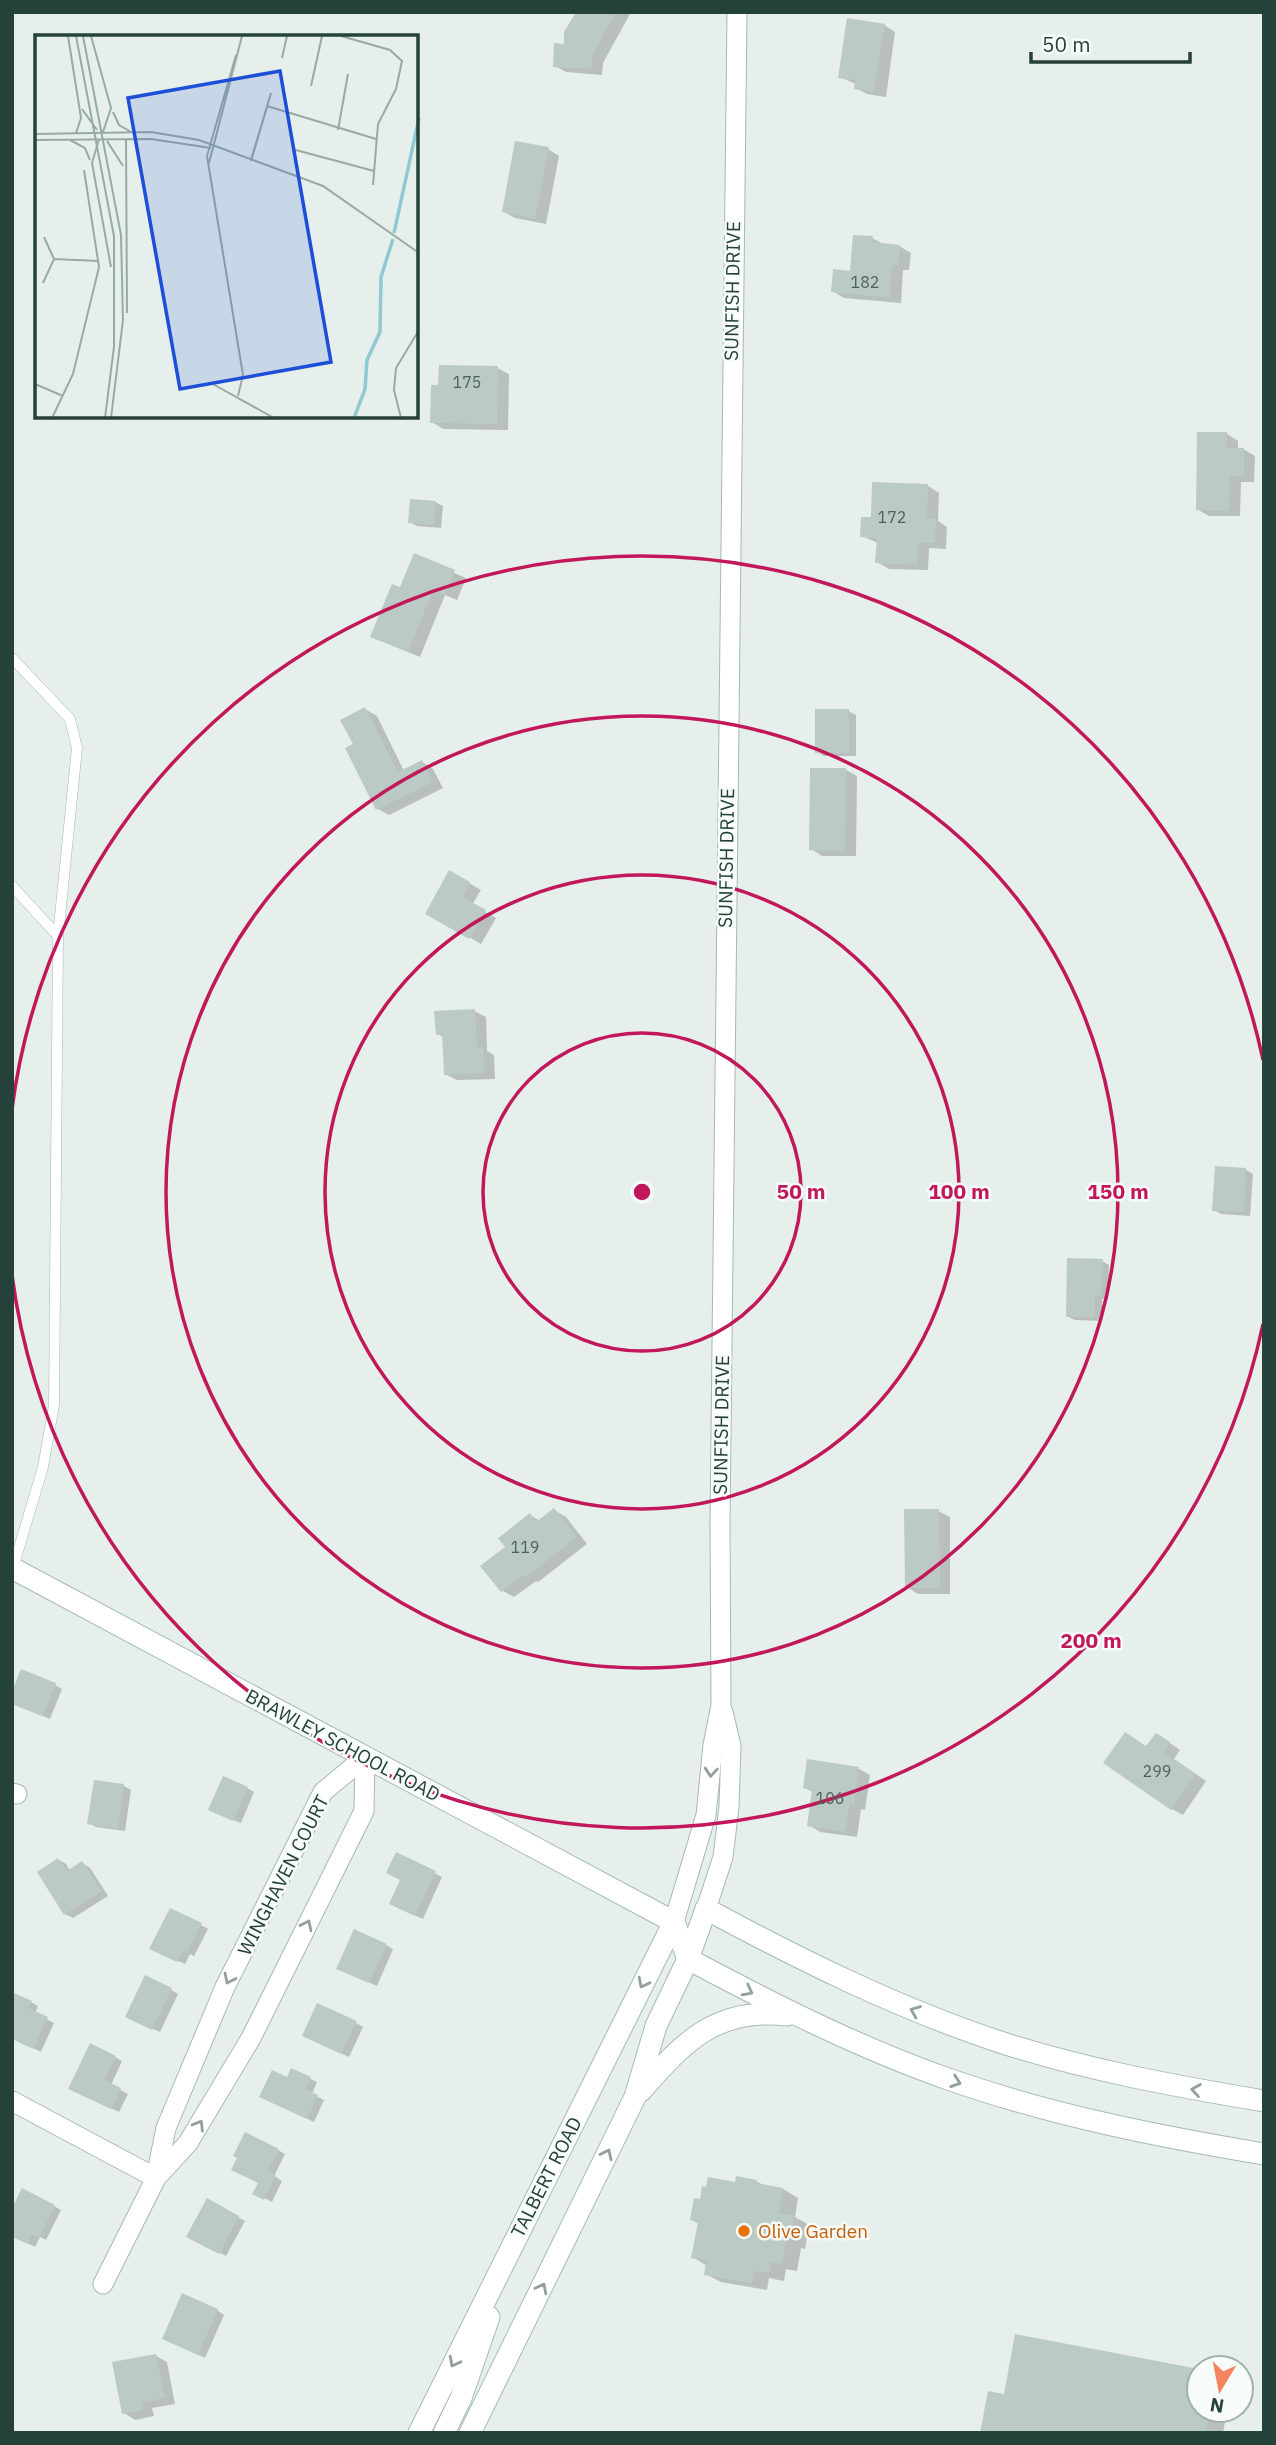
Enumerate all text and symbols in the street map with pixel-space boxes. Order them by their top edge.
scale bar [1031,21,1190,65]
text: 50 m [1042,30,1091,58]
inset map [35,35,418,418]
street label: SUNFISH DRIVE [719,221,745,361]
house number: 182 [851,272,879,292]
house number: 175 [453,372,481,392]
house number: 172 [878,507,906,527]
street label: SUNFISH DRIVE [713,788,739,928]
text: 50 m [777,1177,825,1205]
text: 100 m [928,1177,990,1205]
text: 150 m [1087,1177,1149,1205]
centre of rings [630,1180,654,1204]
street label: SUNFISH DRIVE [708,1355,734,1495]
house number: 119 [511,1537,539,1557]
text: 200 m [1060,1626,1122,1654]
street label: BRAWLEY SCHOOL ROAD [242,1684,444,1806]
house number: 299 [1143,1761,1171,1781]
one-way arrow [704,1767,719,1778]
house number: 106 [816,1788,844,1808]
street label: WINGHAVEN COURT [232,1791,334,1959]
one-way arrow [299,1920,313,1932]
one-way arrow [223,1972,237,1984]
one-way arrow [638,1976,652,1988]
one-way arrow [741,1983,753,1996]
one-way arrow [910,2005,922,2019]
one-way arrow [950,2074,962,2088]
one-way arrow [1191,2083,1202,2098]
street label: TALBERT ROAD [505,2113,587,2241]
one-way arrow [190,2120,203,2133]
one-way arrow [599,2149,613,2161]
place label: Olive Garden [758,2219,868,2243]
marker: Olive Garden [736,2223,752,2239]
one-way arrow [533,2283,547,2296]
north arrow [1185,2354,1255,2424]
one-way arrow [449,2355,463,2367]
text: N [1208,2393,1226,2419]

